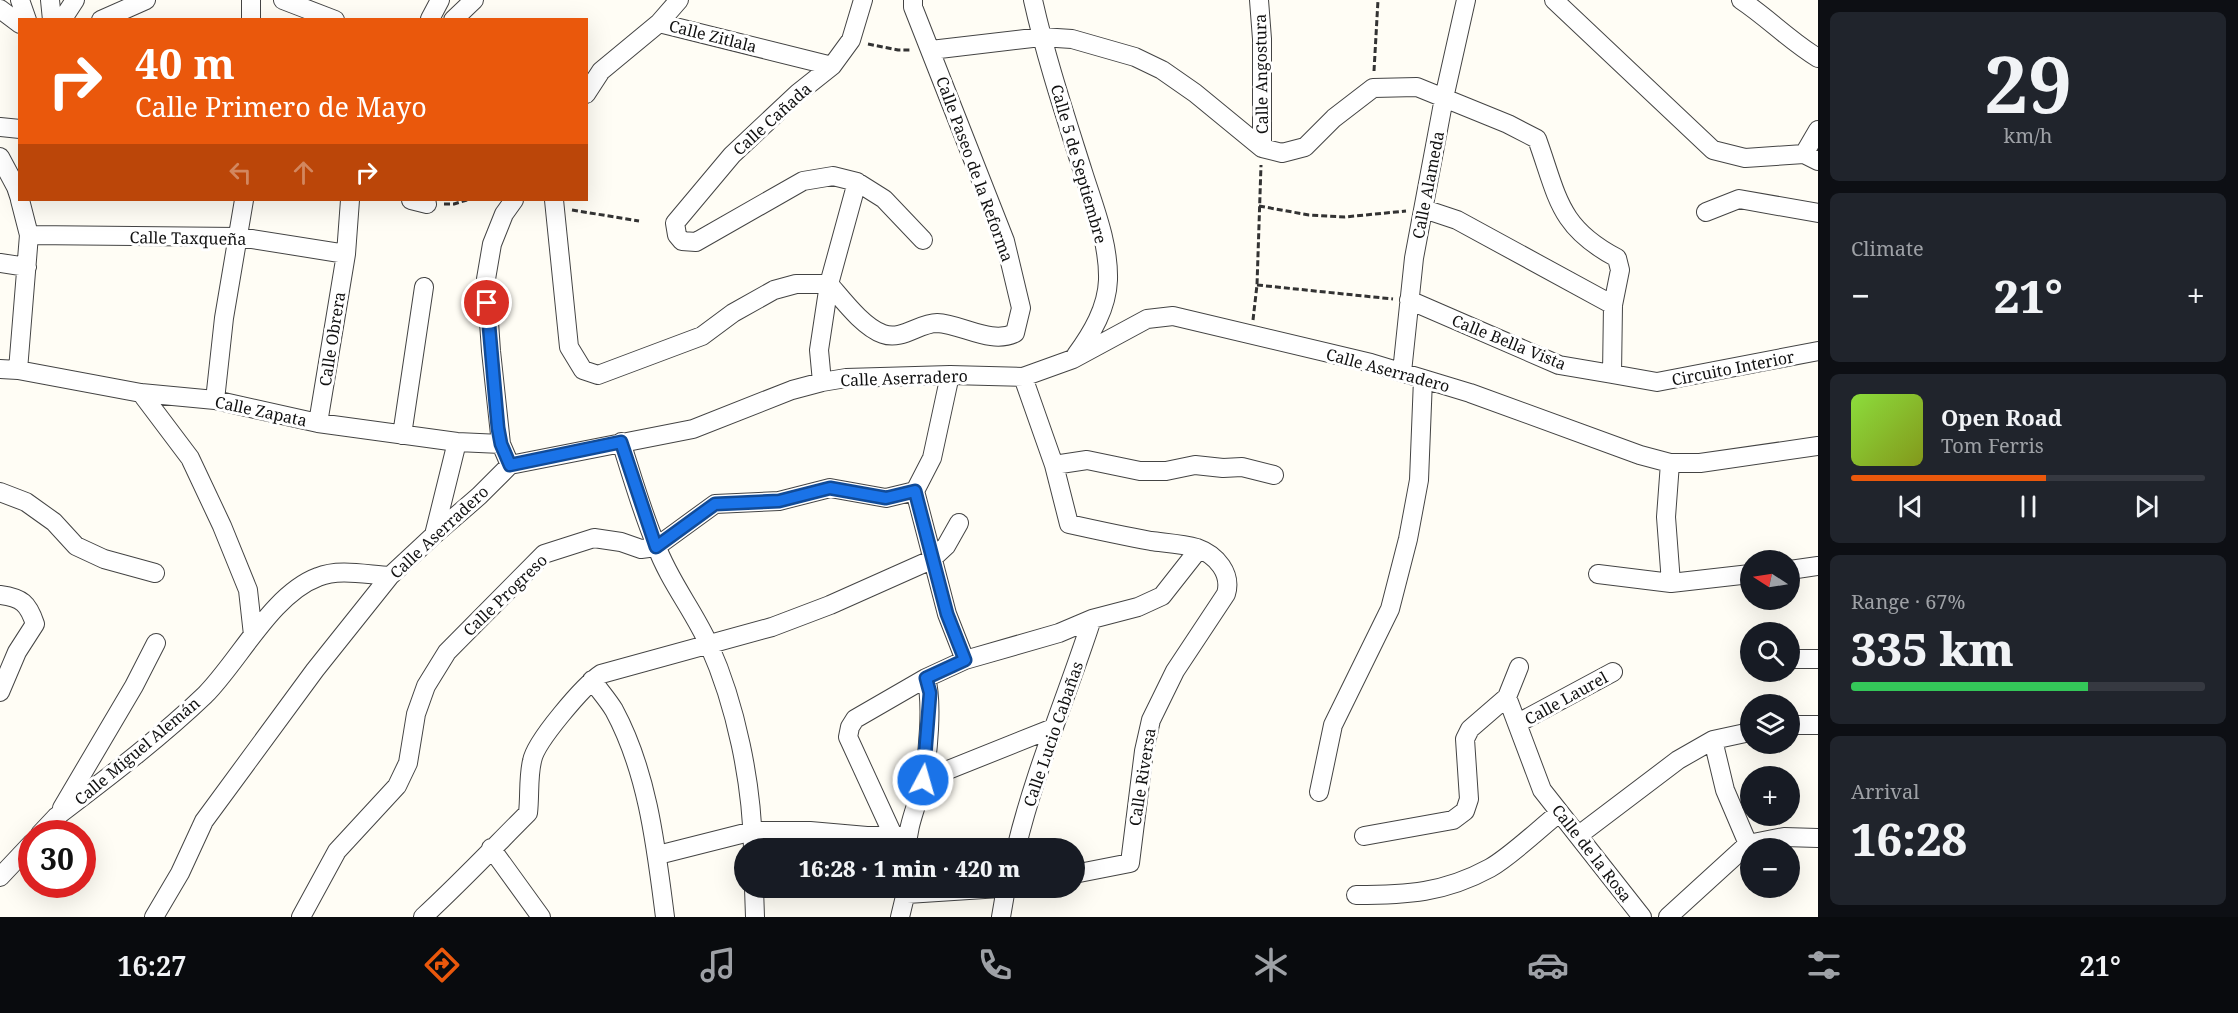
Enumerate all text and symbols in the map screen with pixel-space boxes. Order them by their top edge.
street label: Calle Zitlala [667,14,759,58]
street label: Calle Angostura [1249,14,1273,134]
text: 29 [1984,30,2072,136]
text: 40 m [135,34,235,91]
icon: right [36,42,114,120]
street label: Calle Paseo de la Reforma [931,73,1019,265]
street label: Calle Cañada [728,78,816,160]
street label: Calle 5 de Septiembre [1046,82,1112,246]
text: Calle Primero de Mayo [135,88,427,125]
text: km/h [2003,122,2053,149]
street label: Calle Alameda [1407,129,1449,241]
icon: left [224,156,257,189]
icon: ahead [287,156,320,189]
icon: right [350,156,383,189]
street label: Calle Taxqueña [129,226,247,250]
text: Climate [1851,235,1924,262]
text: 21° [1994,265,2063,326]
text: − [1851,273,1870,318]
text: + [2187,273,2205,318]
pin [461,277,512,328]
icon: arrive [470,286,503,319]
street label: Calle Obrera [314,290,350,388]
street label: Calle Bella Vista [1449,309,1569,375]
street label: Calle Aserradero [1324,343,1452,397]
street label: Circuito Interior [1670,345,1797,391]
street label: Calle Aserradero [840,365,968,391]
street label: Calle Zapata [213,391,309,431]
text: Open Road [1941,402,2062,432]
text: Tom Ferris [1941,432,2044,459]
street label: Calle Aserradero [385,480,493,584]
icon: previous [1894,490,1927,523]
icon: pause [2012,490,2045,523]
icon: next [2130,490,2163,523]
street label: Calle Progreso [458,549,552,641]
north arrow [1740,550,1800,610]
map controls [1740,550,1800,898]
text: Range · 67% [1851,588,1965,615]
text: 335 km [1851,618,2014,679]
button: search [1740,622,1800,682]
street label: Calle Lucio Cabañas [1018,658,1088,810]
street label: Calle Laurel [1521,666,1611,730]
street label: Calle Miguel Alemán [70,692,204,810]
button: layers [1740,694,1800,754]
street label: Calle Riversa [1123,727,1161,827]
position arrow [891,748,955,812]
button: + [1740,766,1800,826]
text: Arrival [1851,778,1919,805]
street label: Calle de la Rosa [1547,800,1637,906]
text: 16:28 [1851,808,1967,869]
speed limit sign: 30 [18,820,96,898]
button: − [1740,838,1800,898]
text: 16:28 · 1 min · 420 m [799,853,1020,883]
icon: directions [421,944,463,986]
icon: music [697,944,739,986]
icon: phone [974,944,1016,986]
icon: climate [1250,944,1292,986]
icon: car [1527,944,1569,986]
icon: filters [1803,944,1845,986]
text: 16:27 [117,947,186,984]
text: 21° [2079,947,2121,984]

